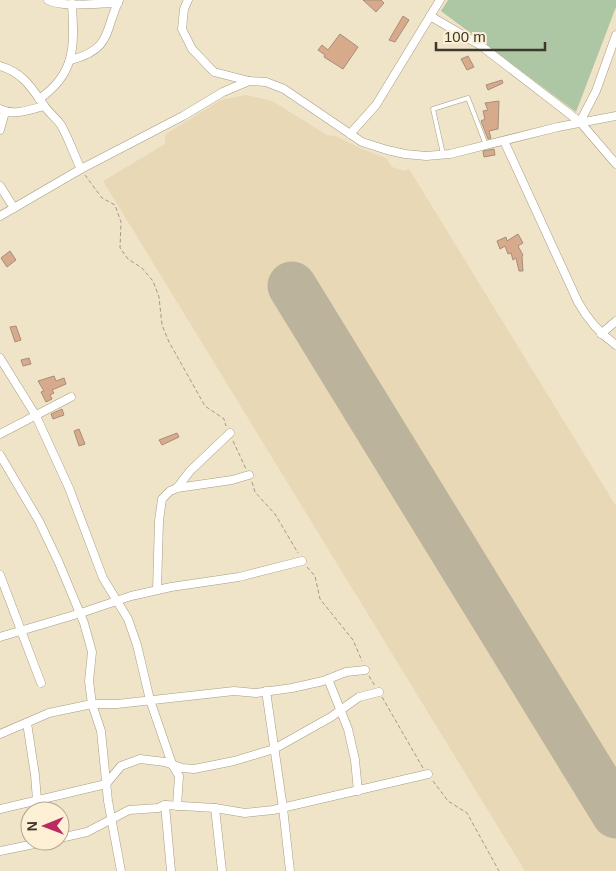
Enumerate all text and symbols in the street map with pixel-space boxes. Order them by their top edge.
scale bar [436,20,545,52]
text: 100 m [444,28,486,45]
north arrow [20,801,70,851]
text: N [24,821,40,831]

